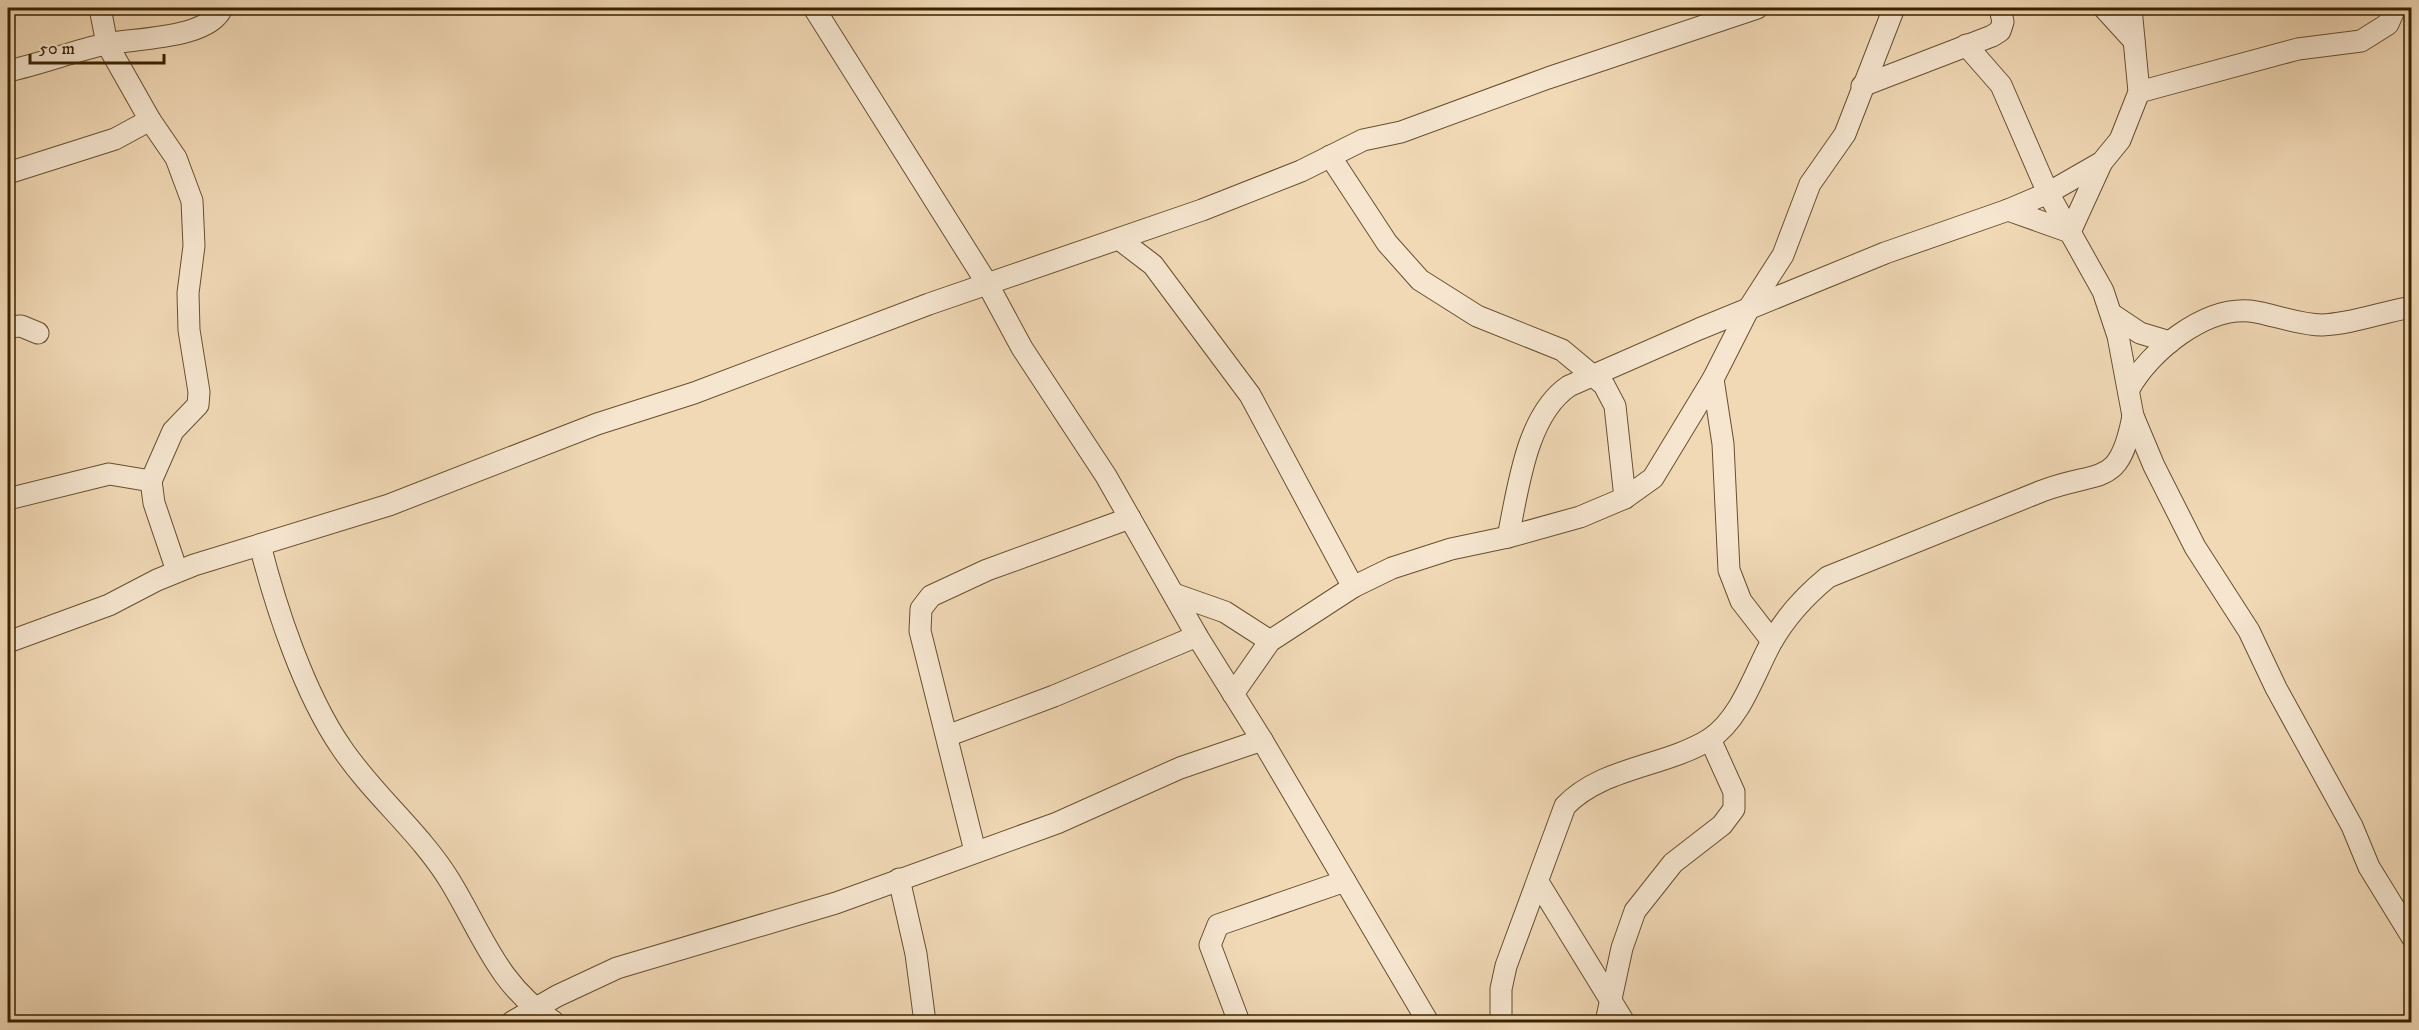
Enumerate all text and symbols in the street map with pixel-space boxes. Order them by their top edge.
scale bar [30,27,164,65]
text: 50 m [39,38,75,60]

